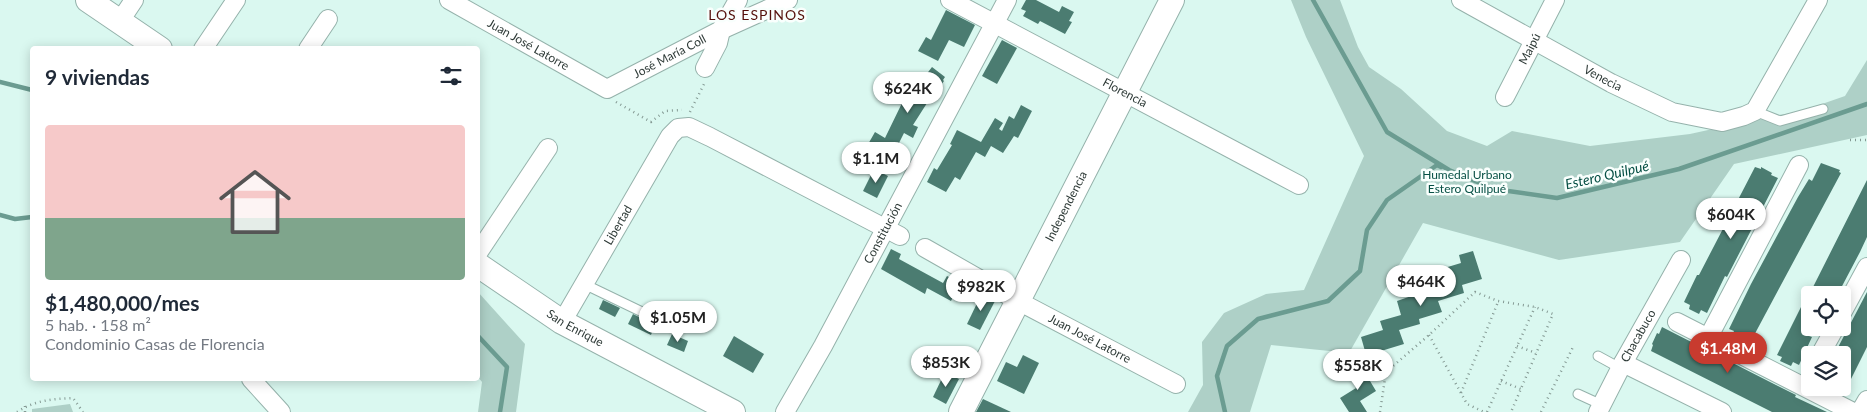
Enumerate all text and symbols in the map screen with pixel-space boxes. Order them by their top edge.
district label: LOS ESPINOS [708,6,806,23]
street label: Juan José Latorre [485,15,572,73]
street label: José María Coll [631,31,708,81]
street label: Maipú [1515,31,1544,67]
street label: Venecia [1581,61,1625,94]
icon: filters [437,62,465,90]
text: 9 viviendas [45,64,150,89]
pin: $624K [873,72,943,114]
street label: Florencia [1100,74,1150,110]
text: $624K [884,78,932,97]
pin: $1.1M [841,142,911,184]
text: $1.1M [853,148,899,167]
icon: home [210,157,300,247]
water label: Estero Quilpué [1563,157,1651,192]
park label: Humedal Urbano Estero Quilpué [1422,167,1512,196]
street label: Independencia [1042,168,1090,244]
pin: $604K [1696,198,1766,240]
street label: Constitución [860,200,905,266]
street label: Libertad [600,202,635,247]
text: $604K [1707,204,1755,223]
pin: $464K [1386,264,1456,307]
pin: $982K [946,270,1016,312]
text: $464K [1397,271,1445,290]
text: $982K [957,276,1005,295]
map controls [1801,286,1851,396]
button: locate [1801,286,1851,336]
text: $1,480,000/mes [45,290,199,315]
pin: $1.05M [637,300,719,343]
street label: San Enrique [544,306,606,350]
text: $1.05M [650,307,706,326]
street label: Chacabuco [1617,307,1659,365]
street label: Juan José Latorre [1046,310,1134,366]
text: 5 hab. · 158 m² [45,315,151,334]
pin: $1.48M [1687,332,1769,374]
text: Condominio Casas de Florencia [45,334,265,353]
text: $1.48M [1700,338,1756,357]
pin: $853K [911,346,981,388]
button: layers [1801,346,1851,396]
pin: $558K [1323,348,1393,391]
text: $853K [922,352,970,371]
text: $558K [1334,355,1382,374]

